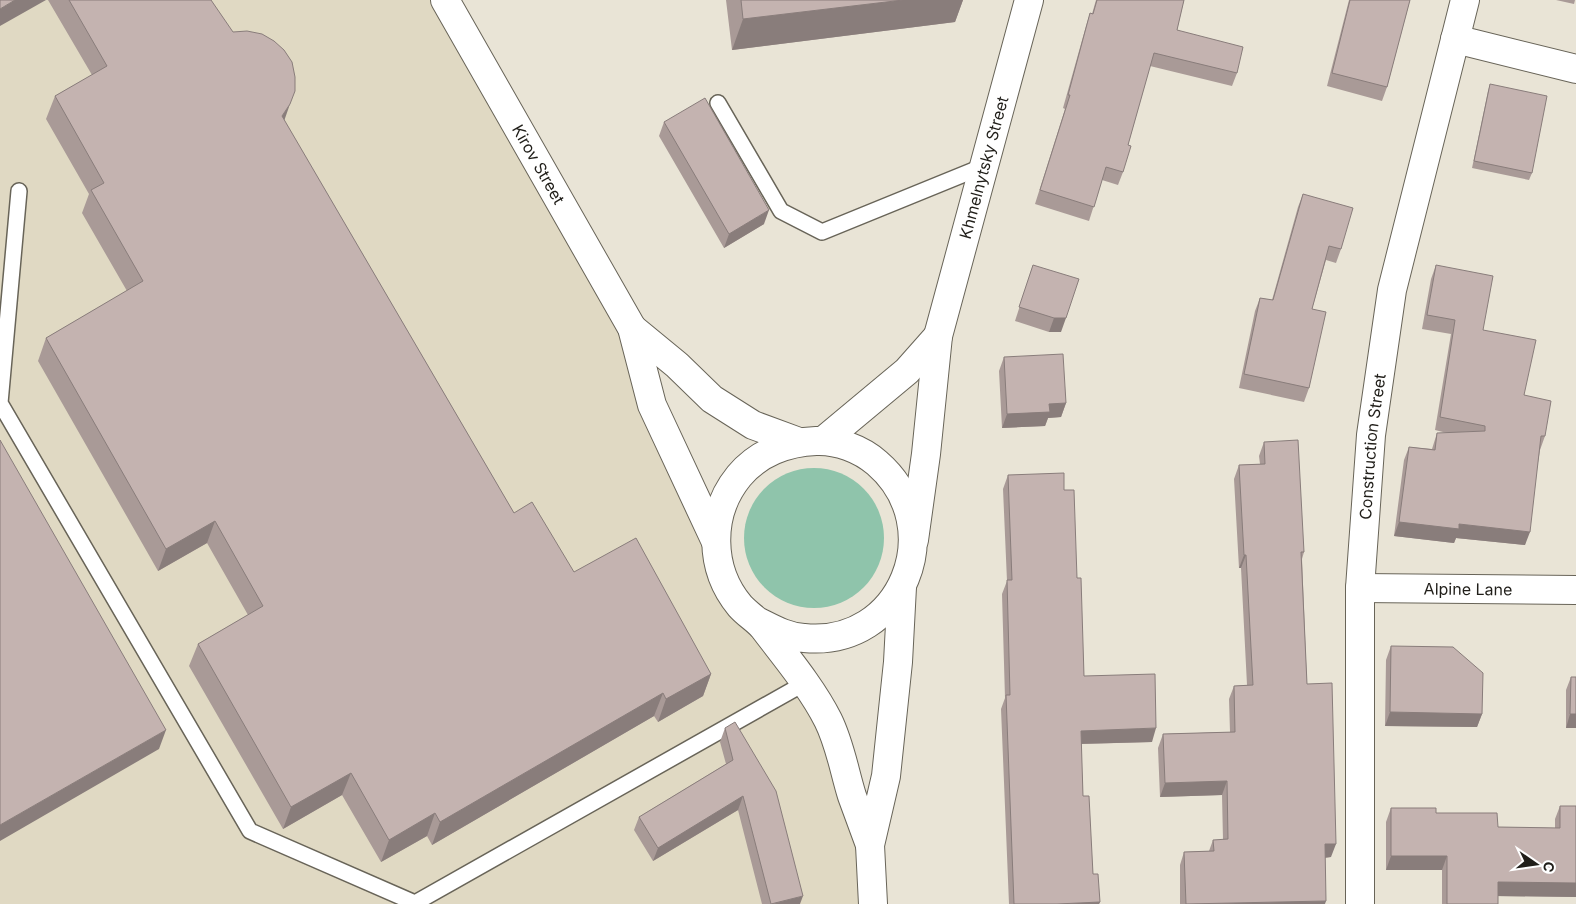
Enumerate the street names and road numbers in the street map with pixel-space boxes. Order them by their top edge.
street label: Khmelnytsky Street [955,94,1012,241]
street label: Kirov Street [508,121,569,208]
street label: Construction Street [1355,372,1390,520]
street label: Alpine Lane [1424,579,1512,599]

